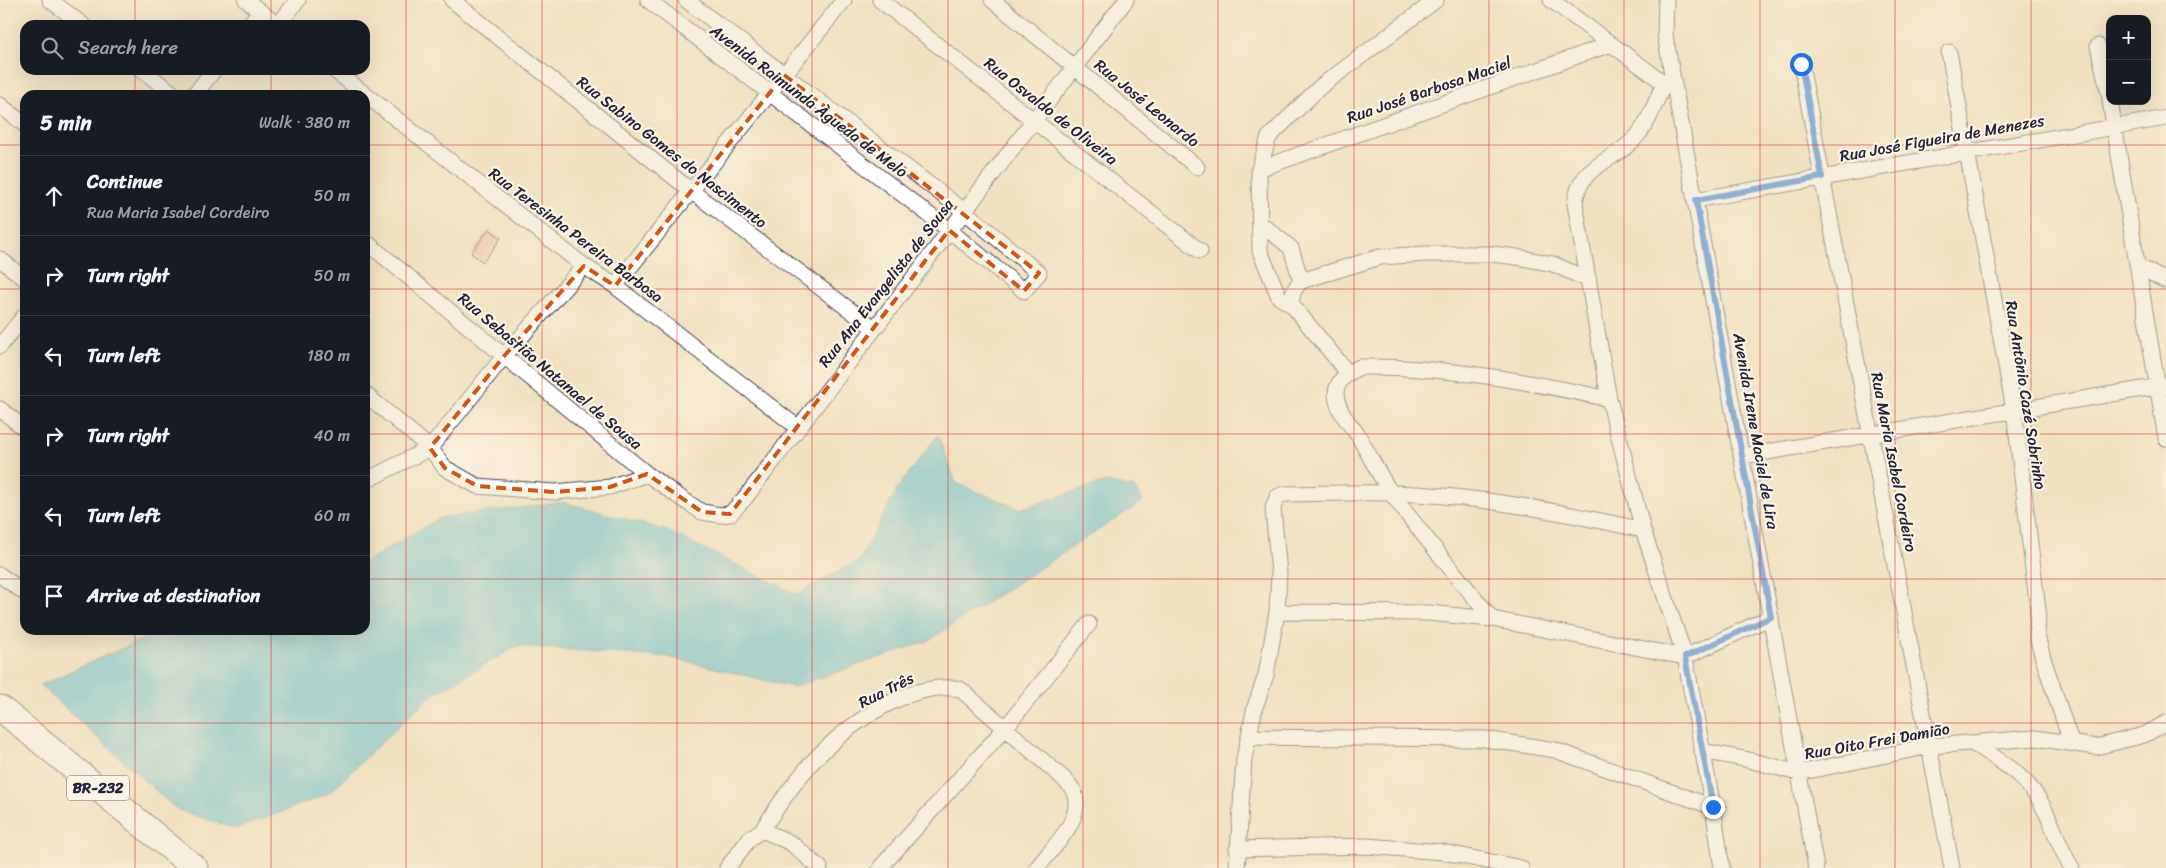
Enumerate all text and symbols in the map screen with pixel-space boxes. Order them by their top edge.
map controls [2106,15,2151,105]
button: + [2106,15,2151,60]
street label: Avenida Raimunda Àgueda de Melo [703,16,914,185]
search box [20,20,370,75]
text: Search here [78,31,178,64]
icon: search [38,34,66,62]
street label: Rua José Barbosa Maciel [1343,48,1516,132]
street label: Rua Osvaldo de Oliveira [978,49,1124,173]
street label: Rua José Leonardo [1088,51,1206,155]
route start [1790,53,1813,76]
button: − [2106,60,2151,105]
street label: Rua Sabino Gomes do Nascimento [570,68,774,236]
text: 5 min [40,104,92,142]
street label: Rua José Figueira de Menezes [1837,106,2047,170]
text: Walk · 380 m [259,108,350,137]
street label: Rua Teresinha Pereira Barbosa [482,159,670,311]
text: Continue [87,165,163,198]
text: 50 m [314,181,350,210]
icon: ahead [40,182,68,210]
street label: Rua Ana Evangelista de Sousa [811,191,962,374]
text: Rua Maria Isabel Cordeiro [87,198,270,227]
text: Turn right [87,259,169,292]
text: 50 m [314,261,350,290]
icon: right [40,262,68,290]
street label: Rua Sebastião Natanael de Sousa [451,285,650,458]
street label: Rua Antõnio Cazé Sobrinho [1997,299,2055,492]
street label: Avenida Irene Maciel de Lira [1724,329,1788,533]
text: Turn left [87,339,160,372]
text: 180 m [307,341,350,370]
icon: left [40,342,68,370]
street label: Rua Maria Isabel Cordeiro [1862,370,1926,554]
text: Turn right [87,419,169,452]
text: 40 m [313,421,350,450]
icon: right [40,422,68,450]
text: Turn left [87,499,160,532]
text: 60 m [314,501,350,530]
icon: left [40,502,68,530]
text: Arrive at destination [87,579,260,612]
icon: arrive [40,582,68,610]
street label: Rua Três [853,663,920,716]
street label: Rua Oito Frei Damião [1802,714,1952,768]
road number: BR-232 [67,776,129,800]
route end [1702,796,1725,819]

